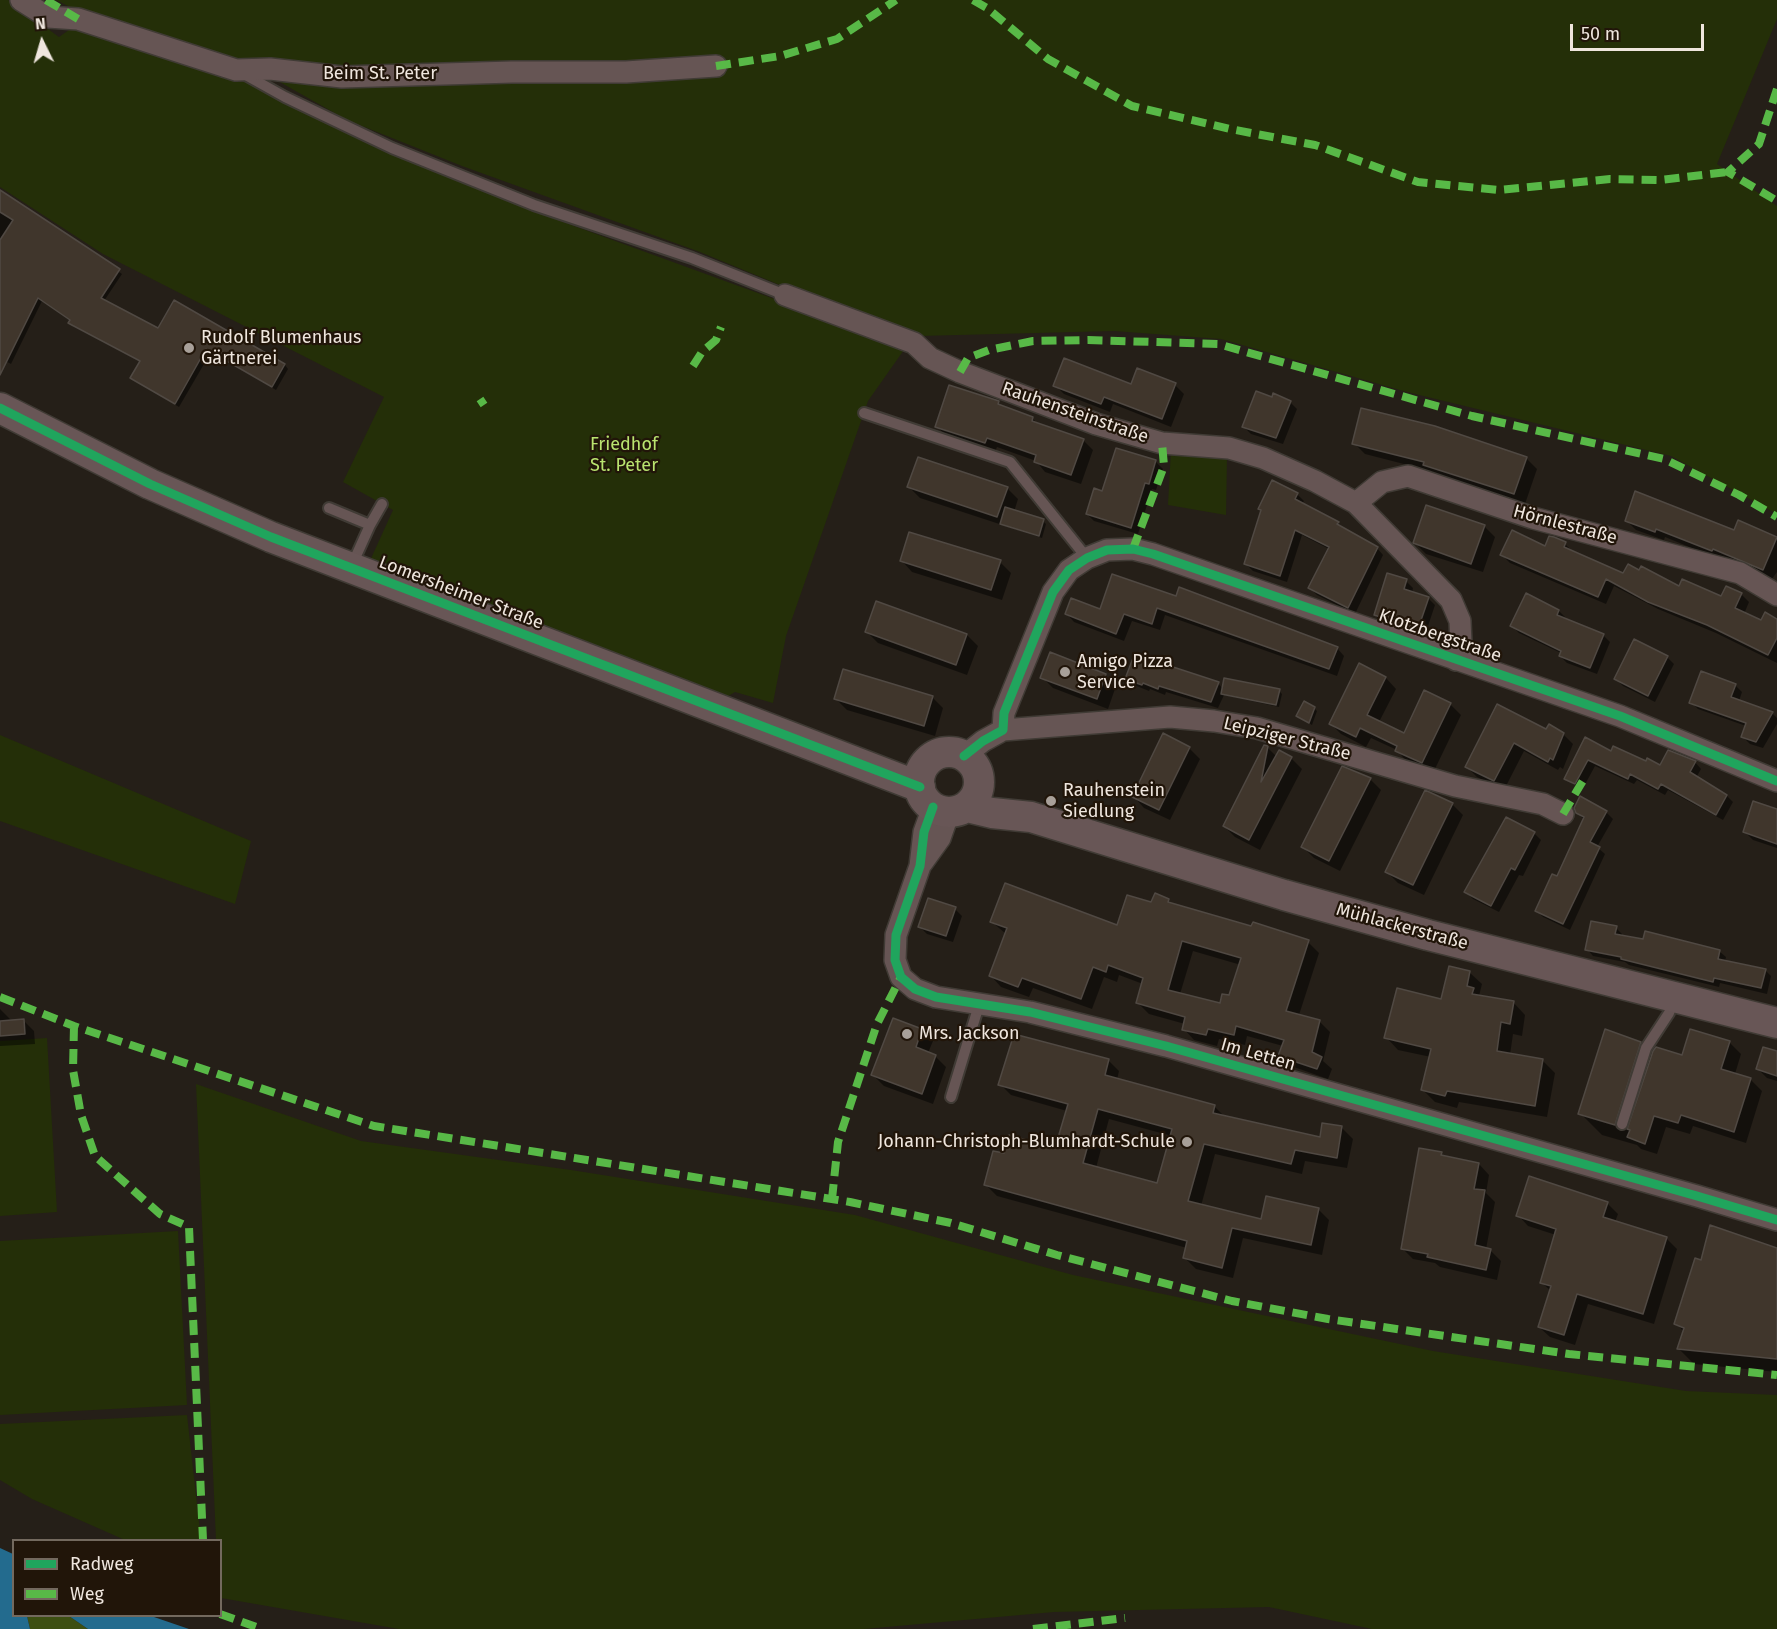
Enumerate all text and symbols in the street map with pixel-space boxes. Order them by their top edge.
north arrow [12,12,72,72]
scale bar [1573,12,1706,50]
text: N [34,14,46,33]
text: 50 m [1581,23,1620,45]
street label: Beim St. Peter [323,63,437,85]
place label: Rudolf Blumenhaus Gärtnerei [201,327,361,370]
marker: Rudolf Blumenhaus Gärtnerei [182,341,196,355]
street label: Rauhensteinstraße [999,378,1151,448]
park label: Friedhof St. Peter [590,434,658,476]
street label: Hörnlestraße [1511,501,1619,549]
street label: Lomersheimer Straße [376,552,546,634]
street label: Klotzbergstraße [1376,605,1504,667]
place label: Amigo Pizza Service [1077,651,1173,694]
marker: Amigo Pizza Service [1058,665,1072,679]
street label: Leipziger Straße [1221,713,1353,765]
place label: Rauhenstein Siedlung [1063,780,1165,822]
marker: Rauhenstein Siedlung [1044,794,1058,808]
street label: Mühlackerstraße [1334,899,1470,955]
place label: Mrs. Jackson [919,1023,1020,1045]
marker: Mrs. Jackson [900,1027,914,1041]
street label: Im Letten [1218,1034,1298,1076]
place label: Johann-Christoph-Blumhardt-Schule [878,1131,1175,1153]
marker: Johann-Christoph-Blumhardt-Schule [1180,1135,1194,1149]
legend [12,1539,222,1617]
text: Radweg [70,1553,133,1575]
text: Weg [70,1583,104,1605]

